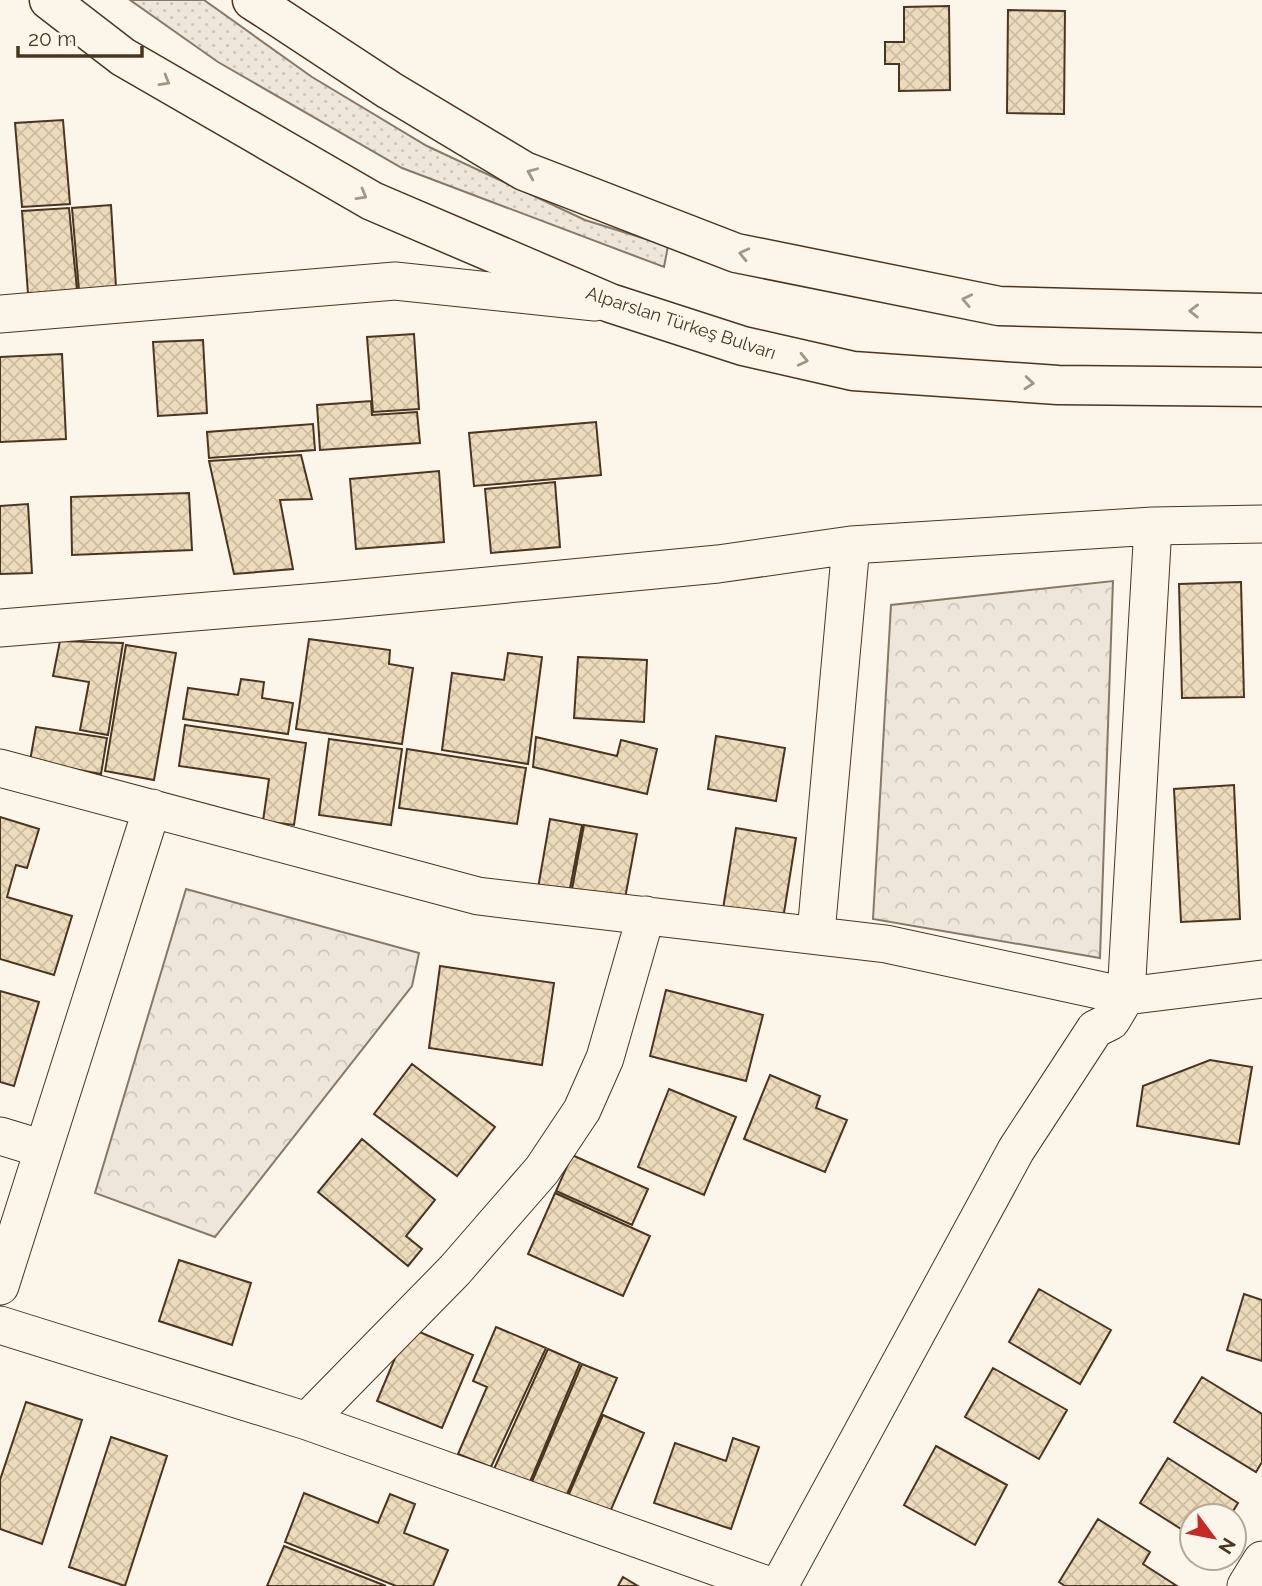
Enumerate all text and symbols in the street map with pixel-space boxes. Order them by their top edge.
scale bar [18,14,142,58]
text: 20 m [28,26,76,51]
one-way arrow [157,73,170,86]
one-way arrow [526,167,539,181]
one-way arrow [354,187,367,200]
one-way arrow [738,248,750,262]
street label: Alparslan Türkeş Bulvarı [584,282,779,363]
one-way arrow [961,293,973,308]
one-way arrow [1188,303,1199,319]
one-way arrow [797,352,809,366]
one-way arrow [1024,375,1035,390]
north arrow [1178,1502,1248,1572]
text: N [1214,1534,1241,1558]

